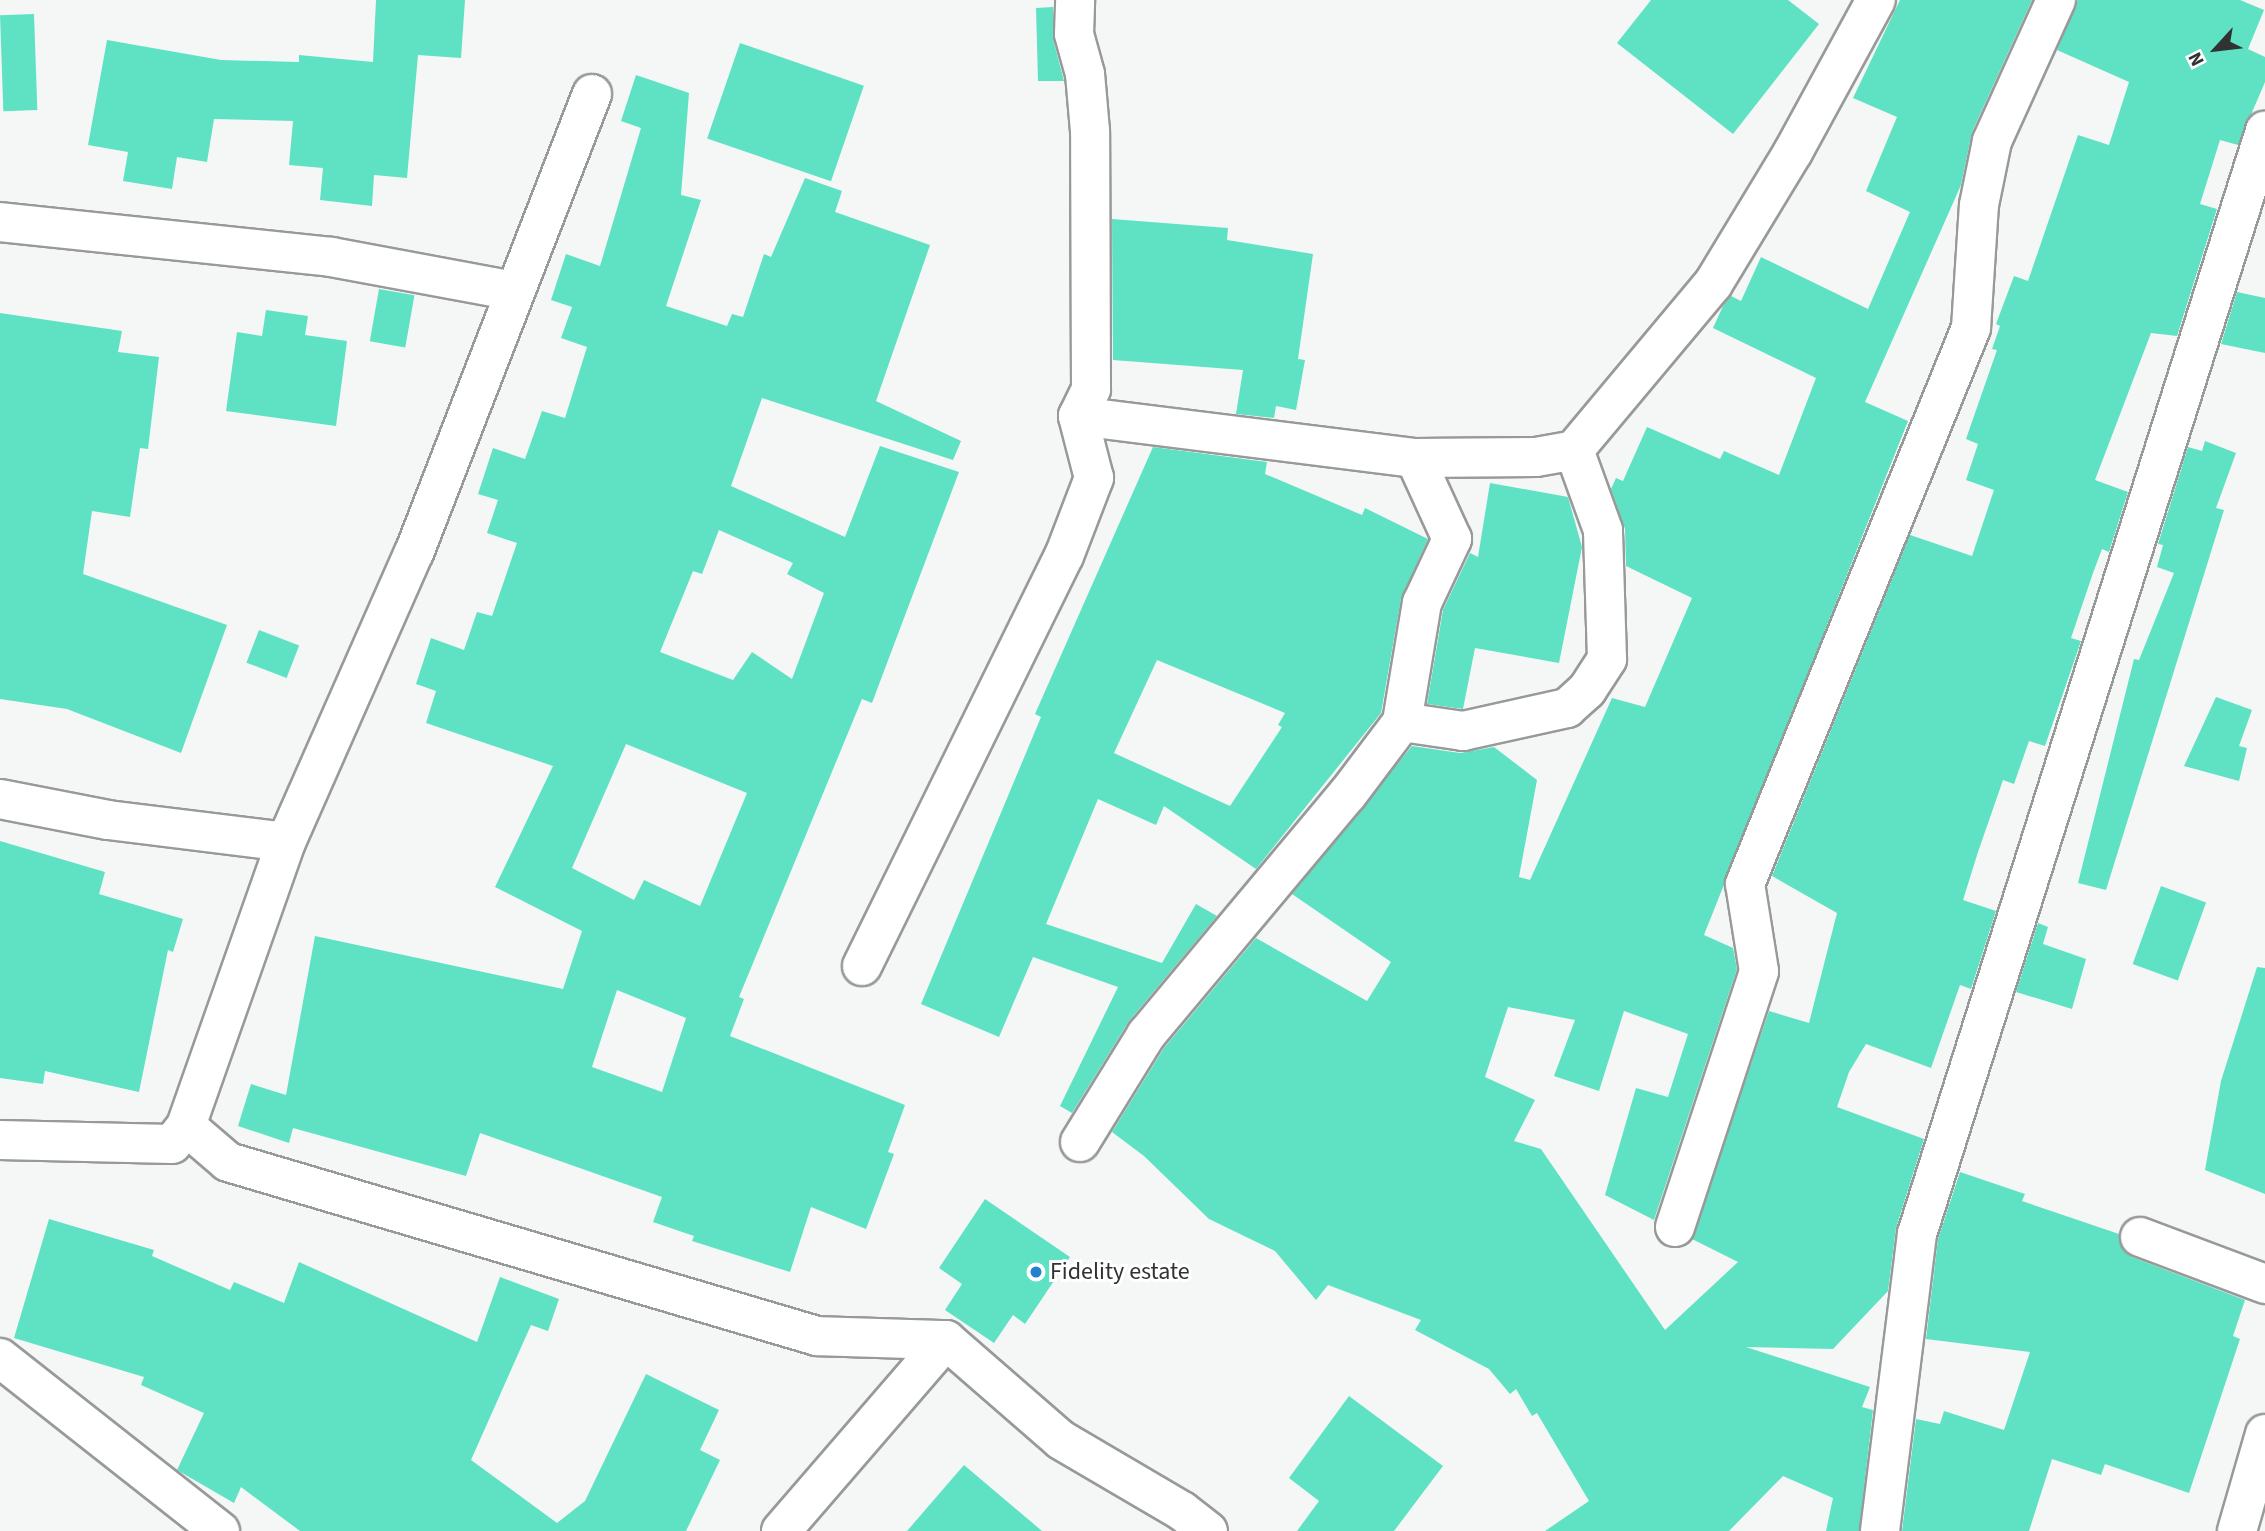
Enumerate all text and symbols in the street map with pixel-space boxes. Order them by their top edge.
north arrow [2181,14,2251,84]
text: N [2182,47,2212,71]
place label: Fidelity estate [1050,1258,1190,1286]
marker: Fidelity estate [1028,1264,1044,1280]

